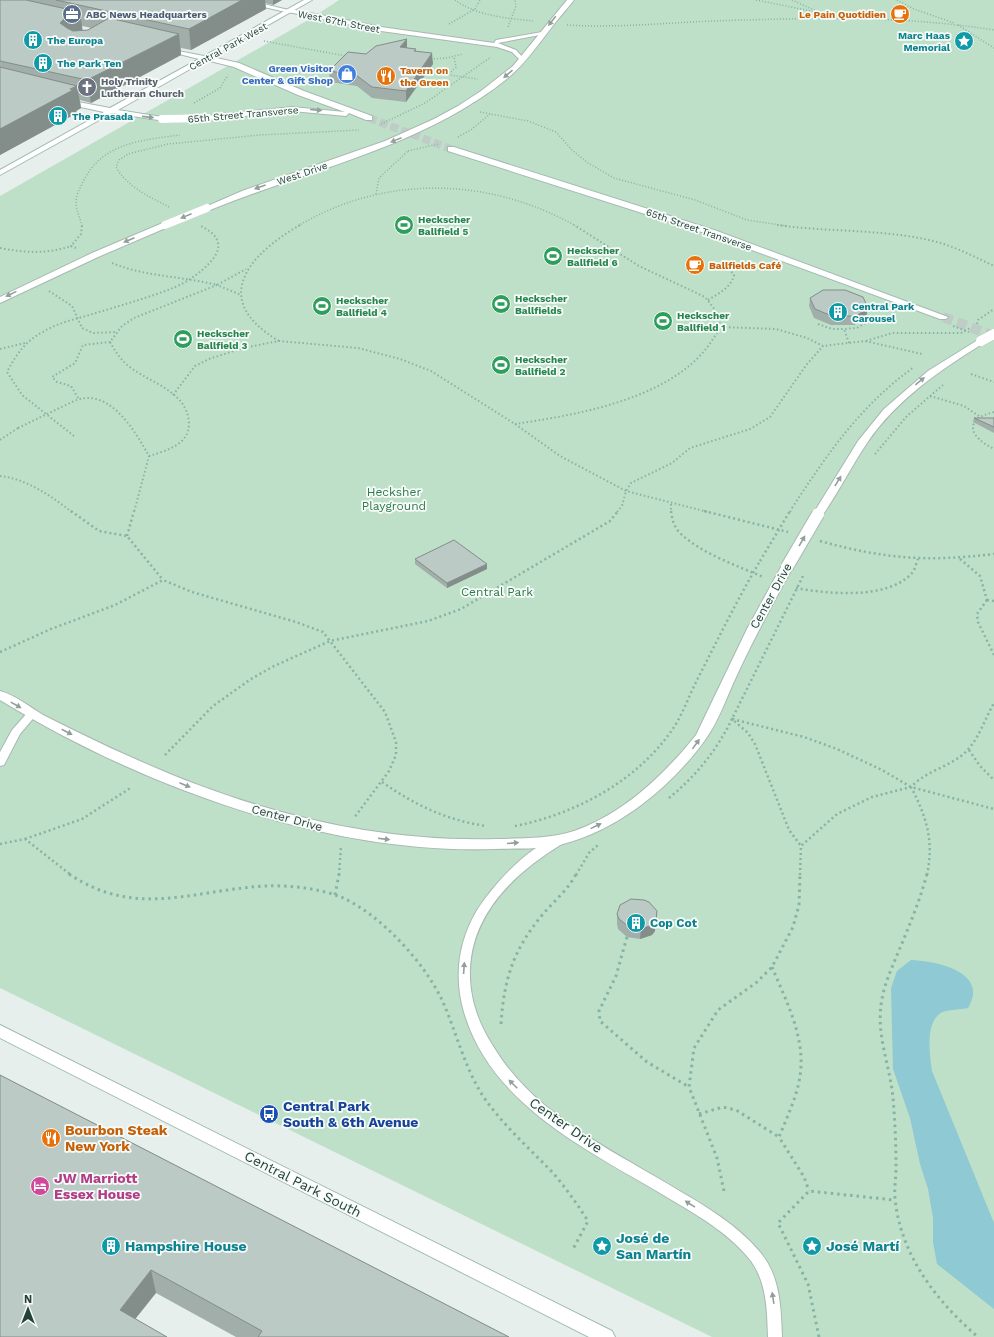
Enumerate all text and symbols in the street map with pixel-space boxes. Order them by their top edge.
office icon: ABC News Headquarters [61,3,83,25]
cafe icon: Le Pain Quotidien [889,3,911,25]
street label: West 67th Street [297,8,382,35]
place label: ABC News Headquarters [86,9,207,20]
place label: Le Pain Quotidien [799,9,886,20]
one-way arrow [547,16,556,26]
street label: Central Park West [187,20,270,72]
building icon: The Europa [22,29,44,51]
place label: Marc Haas Memorial [898,30,951,53]
place icon: Marc Haas Memorial [953,30,975,52]
place label: The Europa [47,35,103,46]
building icon: The Park Ten [32,52,54,74]
place label: The Park Ten [57,58,121,69]
place label: Green Visitor Center & Gift Shop [242,63,334,86]
shop icon: Green Visitor Center & Gift Shop [336,63,358,85]
restaurant icon: Tavern on the Green [375,65,397,87]
place label: Tavern on the Green [400,65,449,88]
one-way arrow [502,70,513,79]
church icon: Holy Trinity Lutheran Church [76,76,98,98]
place label: Holy Trinity Lutheran Church [101,76,184,99]
street label: 65th Street Transverse [187,104,299,125]
building icon: The Prasada [47,105,69,127]
one-way arrow [310,107,322,114]
place label: The Prasada [72,111,133,122]
one-way arrow [142,114,154,120]
one-way arrow [390,138,402,144]
street label: West Drive [275,160,329,187]
one-way arrow [254,185,266,191]
street label: 65th Street Transverse [645,206,753,253]
one-way arrow [181,213,192,219]
sports icon: Heckscher Ballfield 5 [393,214,415,236]
place label: Heckscher Ballfield 5 [418,214,471,237]
one-way arrow [124,237,135,243]
sports icon: Heckscher Ballfield 6 [542,245,564,267]
place label: Heckscher Ballfield 6 [567,245,620,268]
cafe icon: Ballfields Café [684,254,706,276]
place label: Ballfields Café [709,260,781,271]
one-way arrow [6,291,17,297]
sports icon: Heckscher Ballfields [490,293,512,315]
place label: Heckscher Ballfields [515,293,568,316]
sports icon: Heckscher Ballfield 4 [311,295,333,317]
place label: Heckscher Ballfield 4 [336,295,389,318]
building icon: Central Park Carousel [827,301,849,323]
place label: Central Park Carousel [852,301,915,324]
sports icon: Heckscher Ballfield 1 [652,310,674,332]
place label: Heckscher Ballfield 1 [677,310,730,333]
sports icon: Heckscher Ballfield 3 [172,328,194,350]
place label: Heckscher Ballfield 3 [197,328,250,351]
sports icon: Heckscher Ballfield 2 [490,354,512,376]
place label: Heckscher Ballfield 2 [515,354,568,377]
one-way arrow [915,377,926,386]
one-way arrow [834,476,842,486]
park label: Hecksher Playground [362,485,426,513]
one-way arrow [799,535,806,547]
street label: Center Drive [747,561,795,631]
park label: Central Park [461,585,533,599]
one-way arrow [10,701,22,708]
one-way arrow [61,729,73,735]
one-way arrow [692,739,700,749]
one-way arrow [180,783,192,789]
street label: Center Drive [250,802,324,834]
one-way arrow [590,822,602,829]
one-way arrow [378,836,390,842]
one-way arrow [507,839,519,846]
building icon: Cop Cot [625,912,647,934]
place label: Cop Cot [650,916,698,930]
one-way arrow [461,962,468,974]
one-way arrow [508,1079,518,1089]
street label: Center Drive [527,1094,605,1156]
place label: Central Park South & 6th Avenue [283,1098,418,1130]
bus stop icon: Central Park South & 6th Avenue [258,1103,280,1125]
place label: Bourbon Steak New York [65,1122,168,1154]
restaurant icon: Bourbon Steak New York [40,1127,62,1149]
street label: Central Park South [242,1148,364,1220]
place label: JW Marriott Essex House [54,1170,140,1202]
hotel icon: JW Marriott Essex House [29,1175,51,1197]
one-way arrow [684,1200,696,1207]
place label: José de San Martín [616,1230,691,1262]
building icon: Hampshire House [100,1235,122,1257]
place icon: José de San Martín [591,1235,613,1257]
place icon: José Martí [801,1235,823,1257]
place label: Hampshire House [125,1238,247,1254]
place label: José Martí [826,1238,900,1254]
north arrow [8,1289,48,1329]
one-way arrow [770,1292,776,1304]
text: N [24,1293,32,1306]

